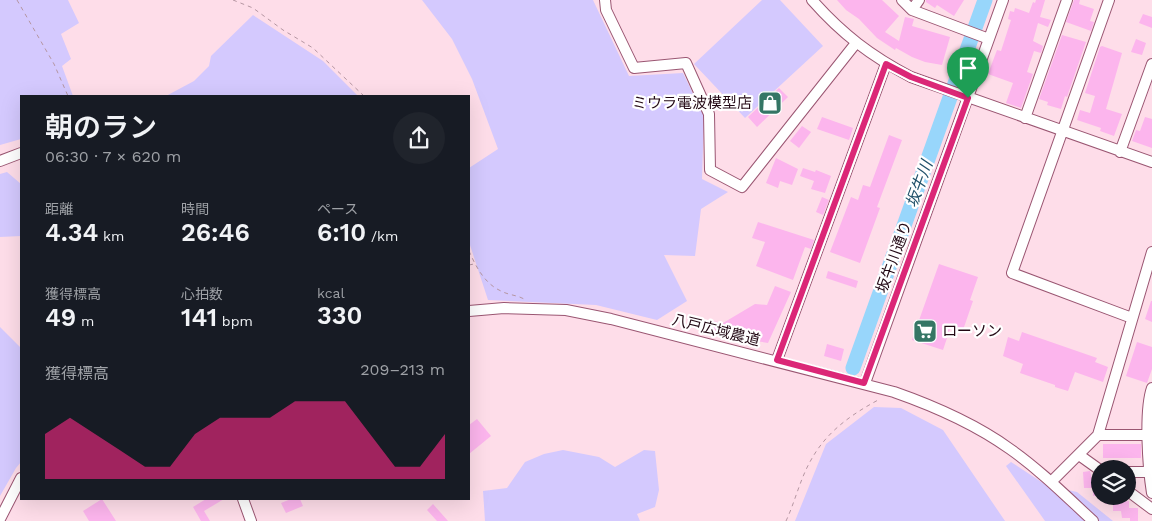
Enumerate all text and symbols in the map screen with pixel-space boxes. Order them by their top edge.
pin [947,47,989,98]
icon: arrive [954,54,982,82]
shop icon: ミウラ電波模型店 [757,90,783,116]
place label: ミウラ電波模型店 [632,94,752,112]
text: 朝のラン [45,111,157,144]
button: share [393,112,445,164]
text: 06:30 · 7 × 620 m [45,147,181,166]
water label: 坂牛川 [902,156,937,210]
text: 距離 [45,201,73,217]
text: 時間 [181,201,209,217]
text: ペース [317,201,358,217]
text: 4.34 [45,218,98,247]
text: 26:46 [181,218,250,247]
text: 6:10 [317,218,366,247]
street label: 坂牛川通り [873,219,915,295]
text: km [98,228,124,244]
text: /km [366,228,398,244]
text: kcal [317,285,345,301]
text: 獲得標高 [45,286,101,302]
text: 心拍数 [181,286,223,302]
text: 330 [317,301,362,330]
text: 49 [45,303,76,332]
text: 141 [181,303,217,332]
street label: 八戸広域農道 [670,310,762,350]
text: m [76,313,94,329]
text: bpm [217,313,253,329]
supermarket icon: ローソン [912,318,938,344]
place label: ローソン [942,322,1002,340]
text: 209–213 m [360,360,445,379]
text: 獲得標高 [45,364,109,383]
map controls [1091,460,1136,505]
button: layers [1091,460,1136,505]

